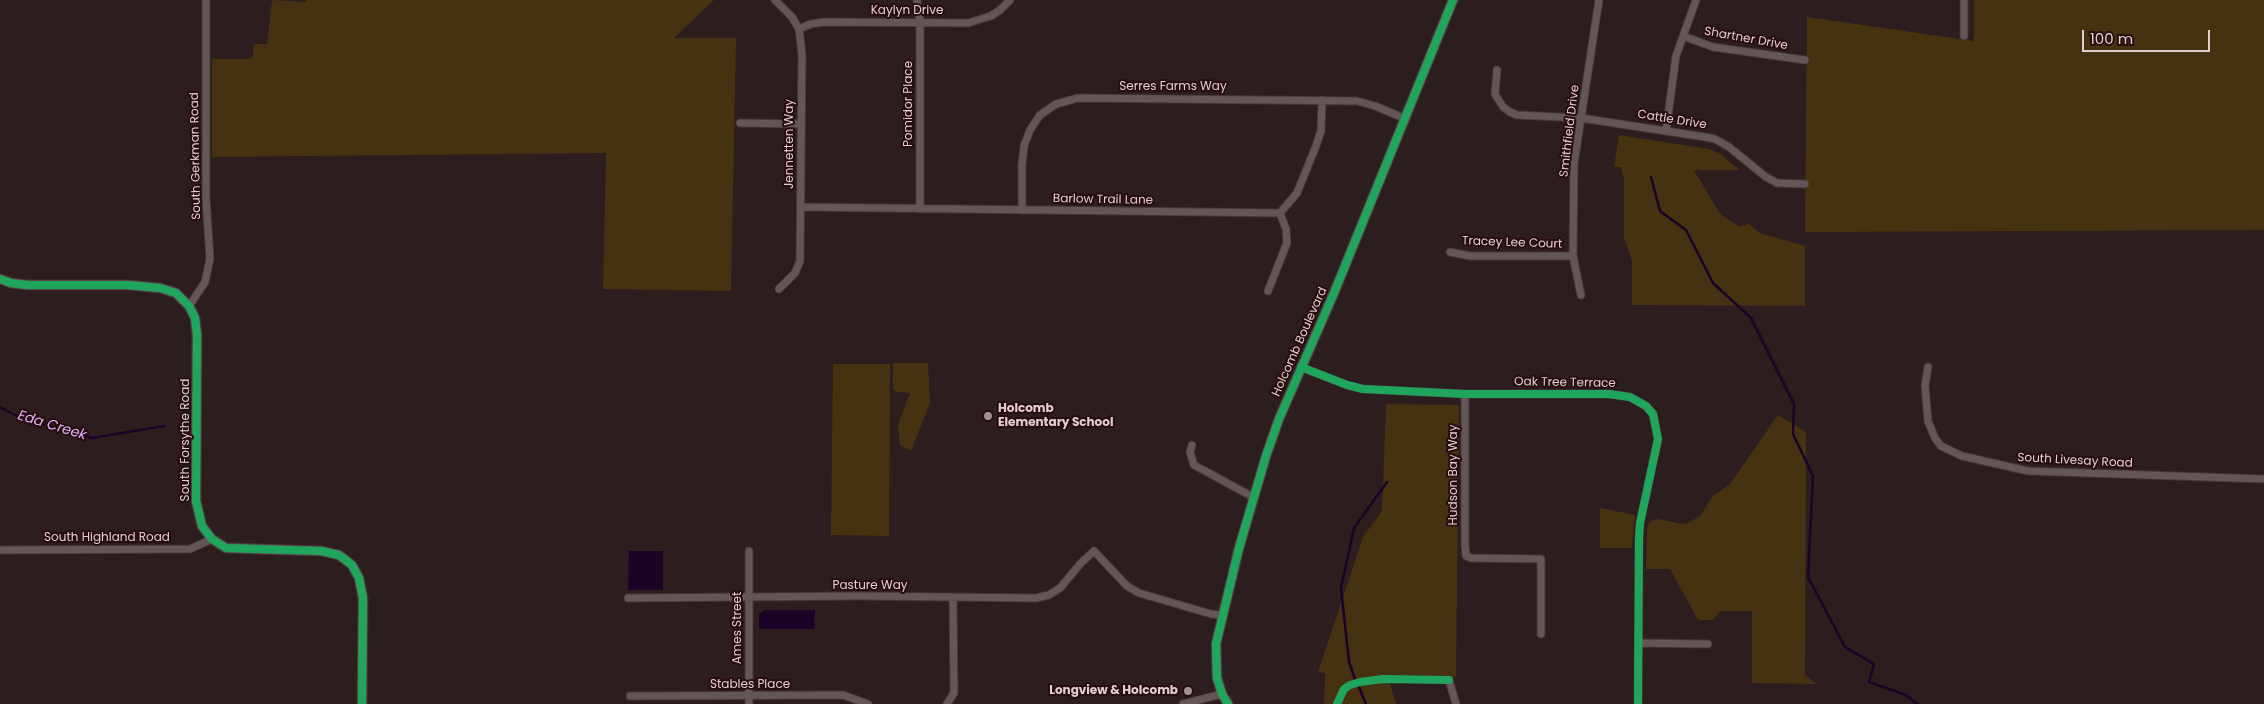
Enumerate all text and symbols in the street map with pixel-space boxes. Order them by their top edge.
street label: Kaylyn Drive [871,4,943,18]
scale bar [2084,20,2212,52]
street label: Shartner Drive [1703,25,1789,53]
text: 100 m [2090,28,2133,49]
street label: Pomidor Place [902,61,916,147]
street label: Serres Farms Way [1119,80,1227,94]
street label: Smithfield Drive [1557,84,1583,178]
street label: South Gerkman Road [188,92,204,220]
street label: Jennetten Way [783,99,797,189]
street label: Cattle Drive [1636,107,1708,133]
street label: Barlow Trail Lane [1053,192,1153,208]
street label: Tracey Lee Court [1462,234,1562,252]
street label: Holcomb Boulevard [1269,285,1331,399]
street label: Oak Tree Terrace [1514,375,1616,391]
street label: South Forsythe Road [179,379,193,501]
place label: Holcomb Elementary School [998,402,1113,430]
water label: Eda Creek [16,408,88,444]
marker: Holcomb Elementary School [982,410,994,422]
street label: Hudson Bay Way [1447,425,1461,525]
street label: South Livesay Road [2017,451,2133,471]
street label: South Highland Road [44,531,170,545]
street label: Pasture Way [832,579,908,593]
street label: Ames Street [731,592,745,664]
street label: Stables Place [710,678,790,692]
place label: Longview & Holcomb [1049,684,1178,698]
marker: Longview & Holcomb [1182,685,1194,697]

